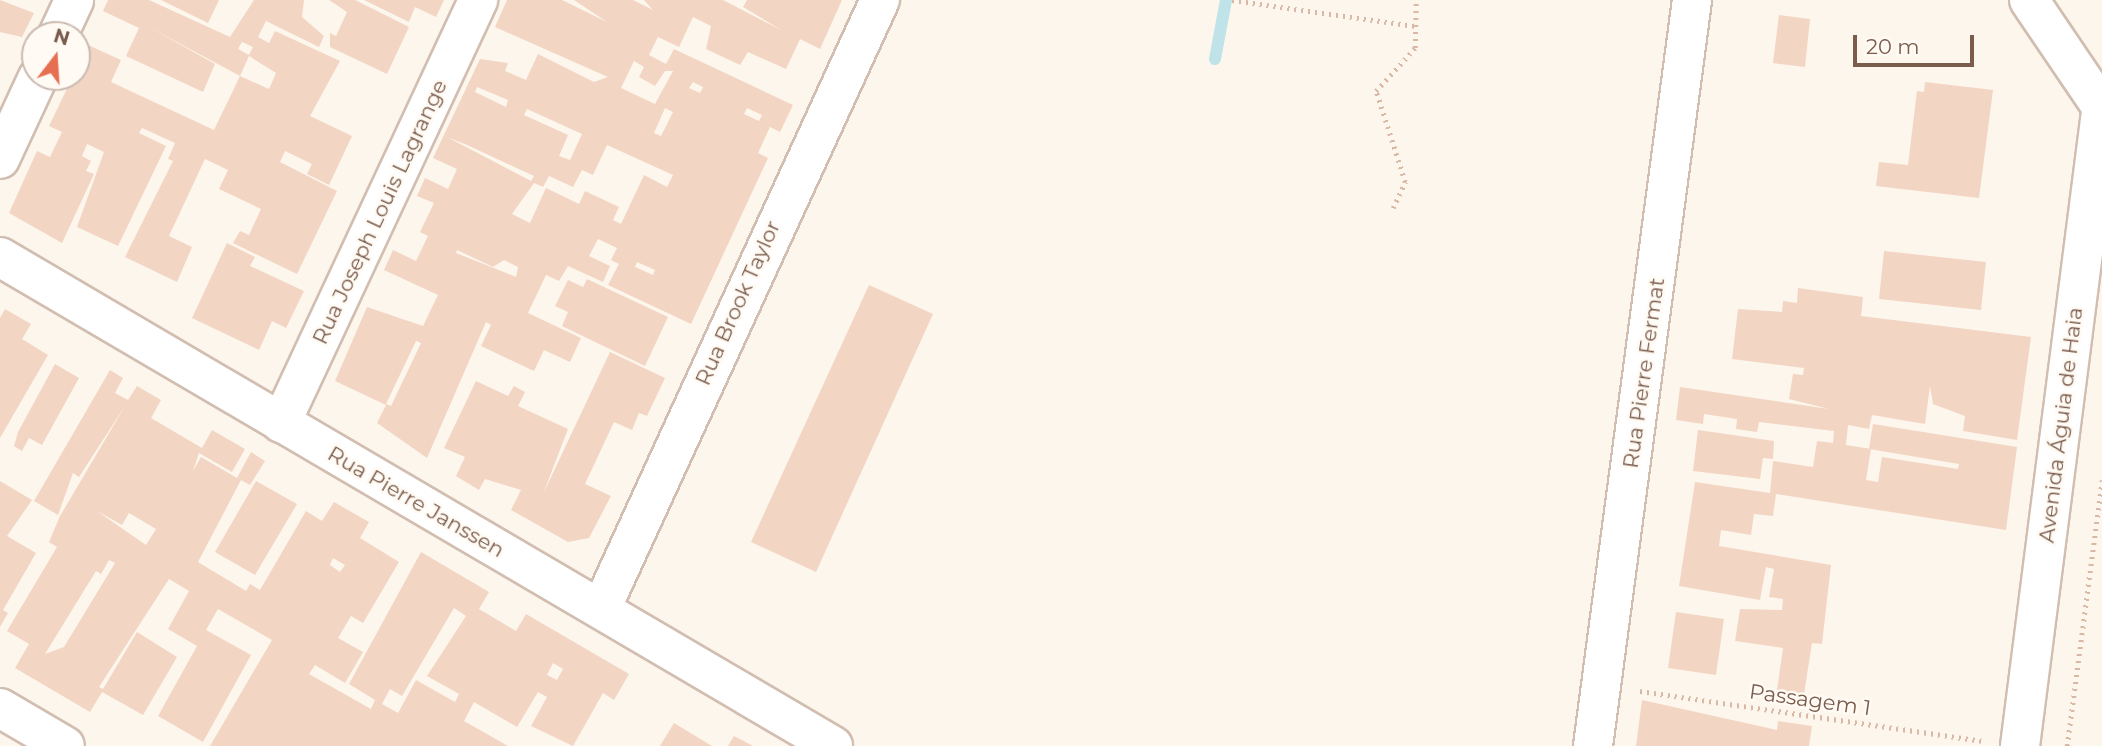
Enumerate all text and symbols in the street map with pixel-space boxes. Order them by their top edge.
north arrow [21,21,91,91]
scale bar [1857,21,1978,65]
text: N [51,24,72,51]
text: 20 m [1866,34,1920,59]
street label: Rua Joseph Louis Lagrange [308,76,452,348]
street label: Rua Brook Taylor [690,217,786,389]
street label: Rua Pierre Fermat [1618,276,1670,470]
street label: Avenida Águia de Haia [2034,306,2088,544]
street label: Rua Pierre Janssen [323,441,509,563]
street label: Passagem 1 [1748,679,1872,721]

